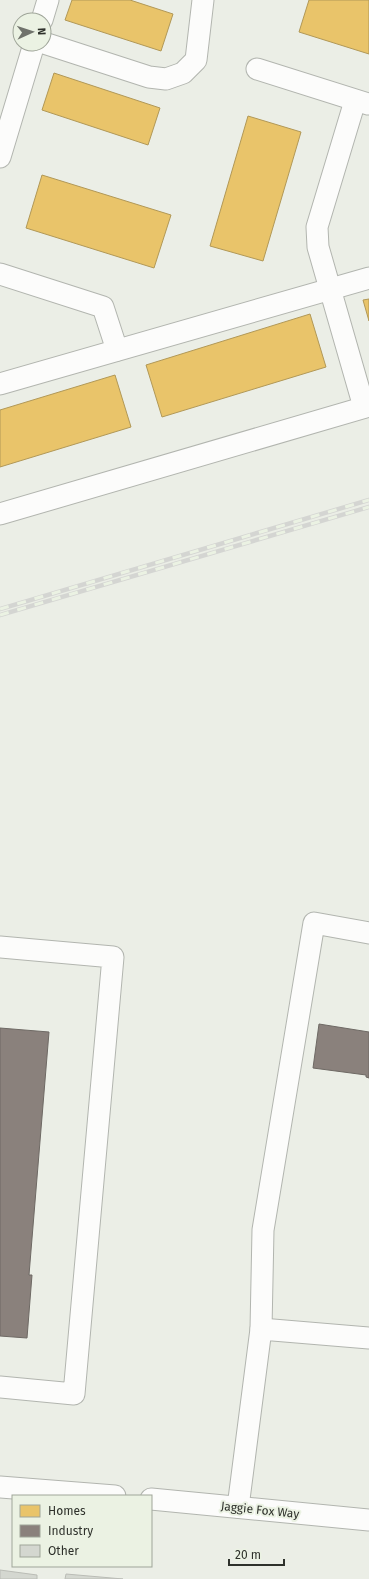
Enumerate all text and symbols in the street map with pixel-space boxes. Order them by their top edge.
north arrow [12,12,52,52]
text: N [35,28,48,35]
legend [12,1495,152,1567]
street label: Jaggie Fox Way [220,1499,300,1521]
text: Homes [48,1504,86,1518]
text: Industry [48,1524,93,1538]
scale bar [229,1541,284,1567]
text: Other [48,1544,79,1558]
text: 20 m [235,1548,261,1562]

